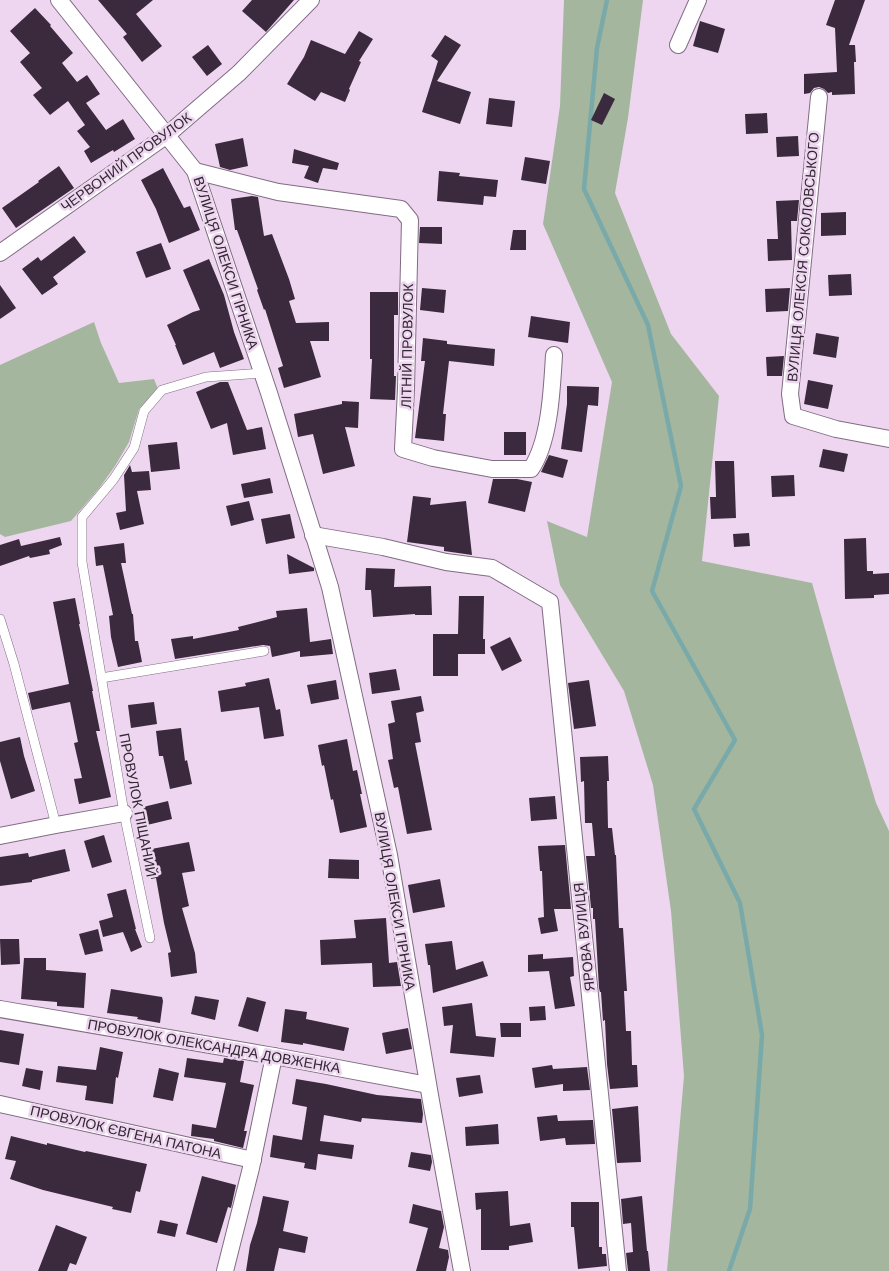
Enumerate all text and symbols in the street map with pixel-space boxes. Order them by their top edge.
street label: ЧЕРВОНИЙ ПРОВУЛОК [57,108,195,215]
street label: ВУЛИЦЯ ОЛЕКСІЯ СОКОЛОВСЬКОГО [784,131,822,382]
street label: ВУЛИЦЯ ОЛЕКСИ ГІРНИКА [190,175,262,352]
street label: ЛІТНІЙ ПРОВУЛОК [397,282,416,409]
street label: ПРОВУЛОК ПІЩАНИЙ [116,732,161,878]
street label: ВУЛИЦЯ ОЛЕКСИ ГІРНИКА [371,811,419,992]
street label: ЯРОВА ВУЛИЦЯ [570,882,598,992]
street label: ПРОВУЛОК ОЛЕКСАНДРА ДОВЖЕНКА [86,1016,342,1076]
street label: ПРОВУЛОК ЄВГЕНА ПАТОНА [29,1102,224,1162]

